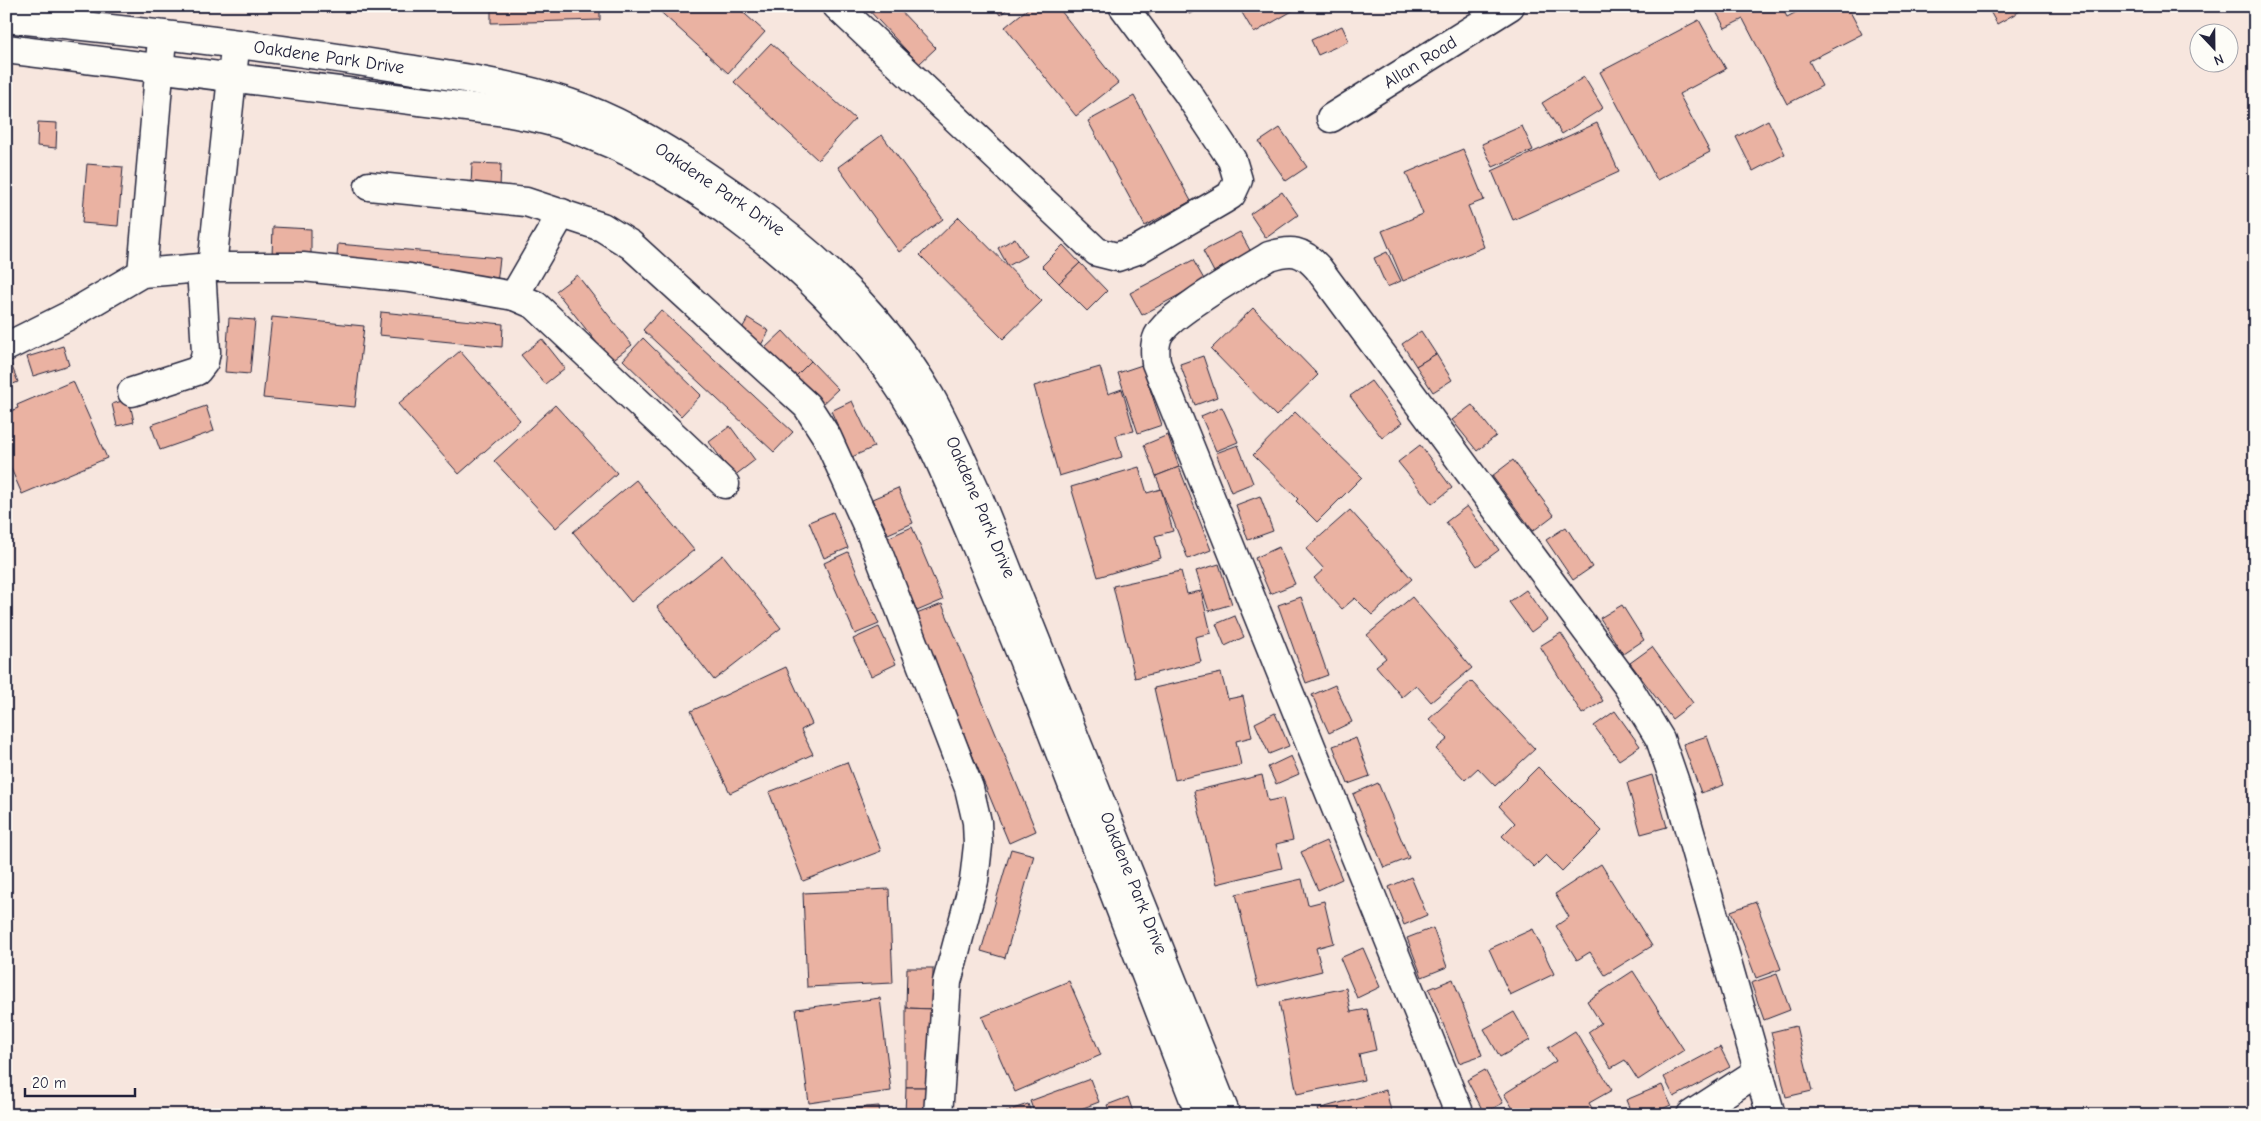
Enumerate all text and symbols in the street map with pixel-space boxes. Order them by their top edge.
north arrow [2188,22,2238,72]
street label: Allan Road [1380,32,1461,93]
street label: Oakdene Park Drive [252,37,406,78]
text: N [2211,50,2226,69]
street label: Oakdene Park Drive [651,138,789,241]
street label: Oakdene Park Drive [941,433,1020,581]
street label: Oakdene Park Drive [1095,809,1172,958]
scale bar [25,1066,135,1098]
text: 20 m [32,1074,66,1092]

